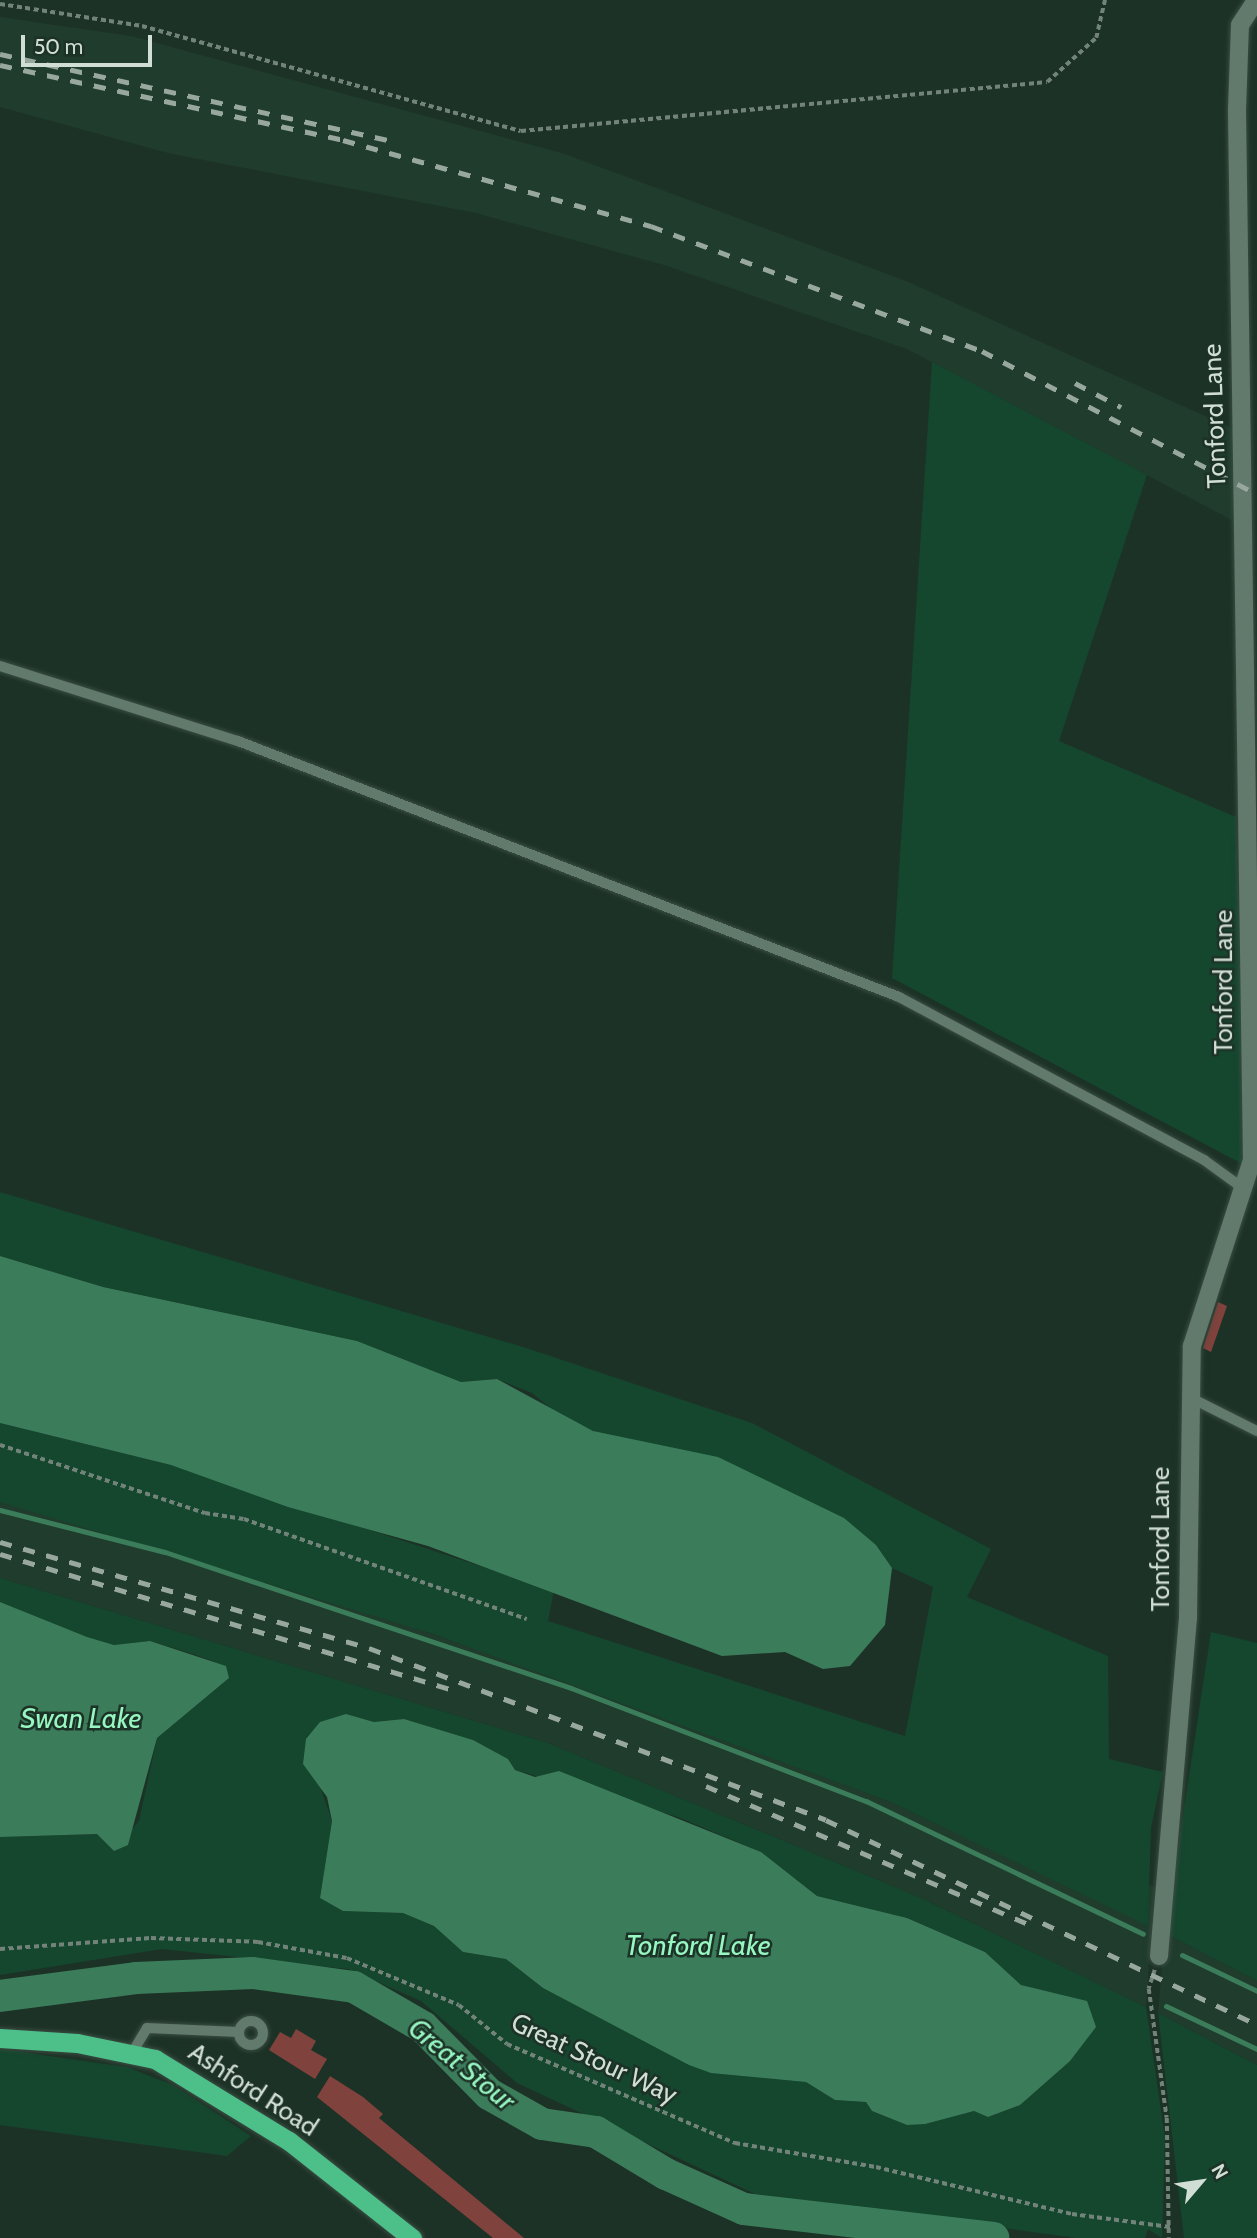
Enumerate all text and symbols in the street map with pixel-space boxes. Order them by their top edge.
scale bar [24,21,156,65]
text: 50 m [34,34,83,59]
street label: Tonford Lane [1197,343,1233,489]
street label: Tonford Lane [1208,910,1240,1054]
street label: Tonford Lane [1145,1467,1177,1611]
water label: Swan Lake [21,1701,141,1735]
water label: Tonford Lake [625,1928,771,1962]
street label: Great Stour Way [506,2007,682,2111]
water label: Great Stour [402,2011,522,2117]
street label: Ashford Road [182,2037,324,2143]
north arrow [1166,2147,1236,2217]
text: N [1206,2160,1233,2183]

